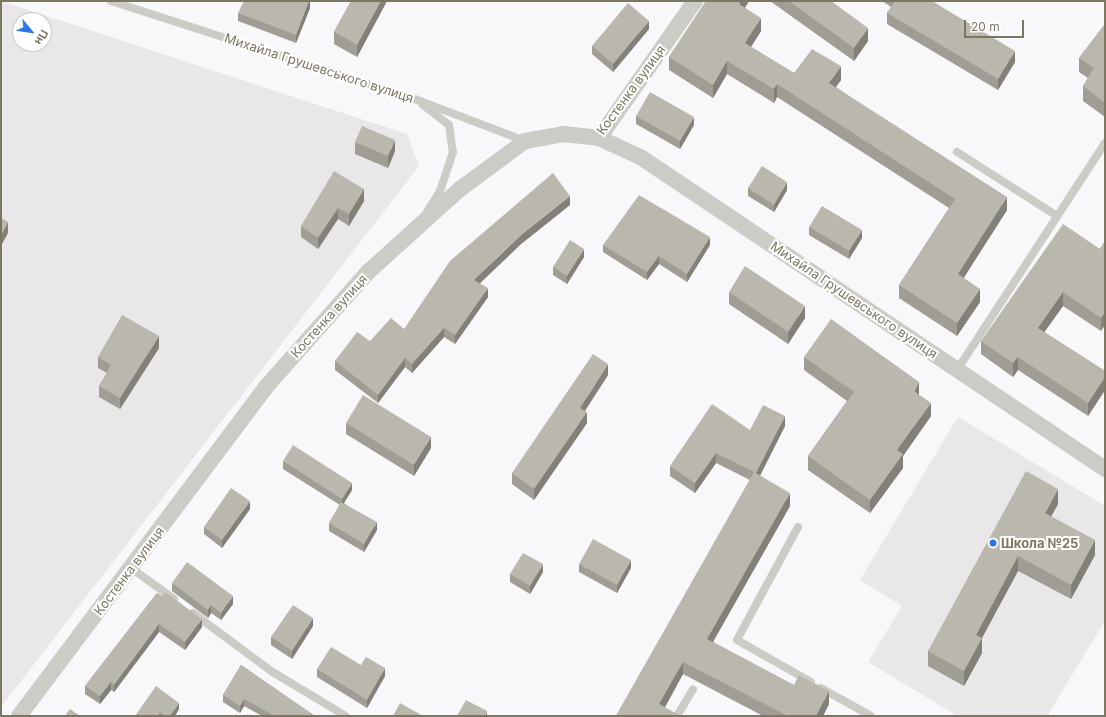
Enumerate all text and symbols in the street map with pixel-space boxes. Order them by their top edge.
north arrow [12,12,52,52]
scale bar [966,12,1026,38]
text: 20 m [971,19,1000,34]
text: Пн [32,27,51,47]
street label: Михайла Грушевського вулиця [223,30,415,106]
street label: Костенка вулиця [593,42,669,138]
street label: Михайла Грушевського вулиця [768,238,940,362]
street label: Костенка вулиця [287,271,371,361]
street label: Костенка вулиця [91,524,167,618]
place label: Школа №25 [1001,535,1078,551]
marker: Школа №25 [988,538,998,548]

